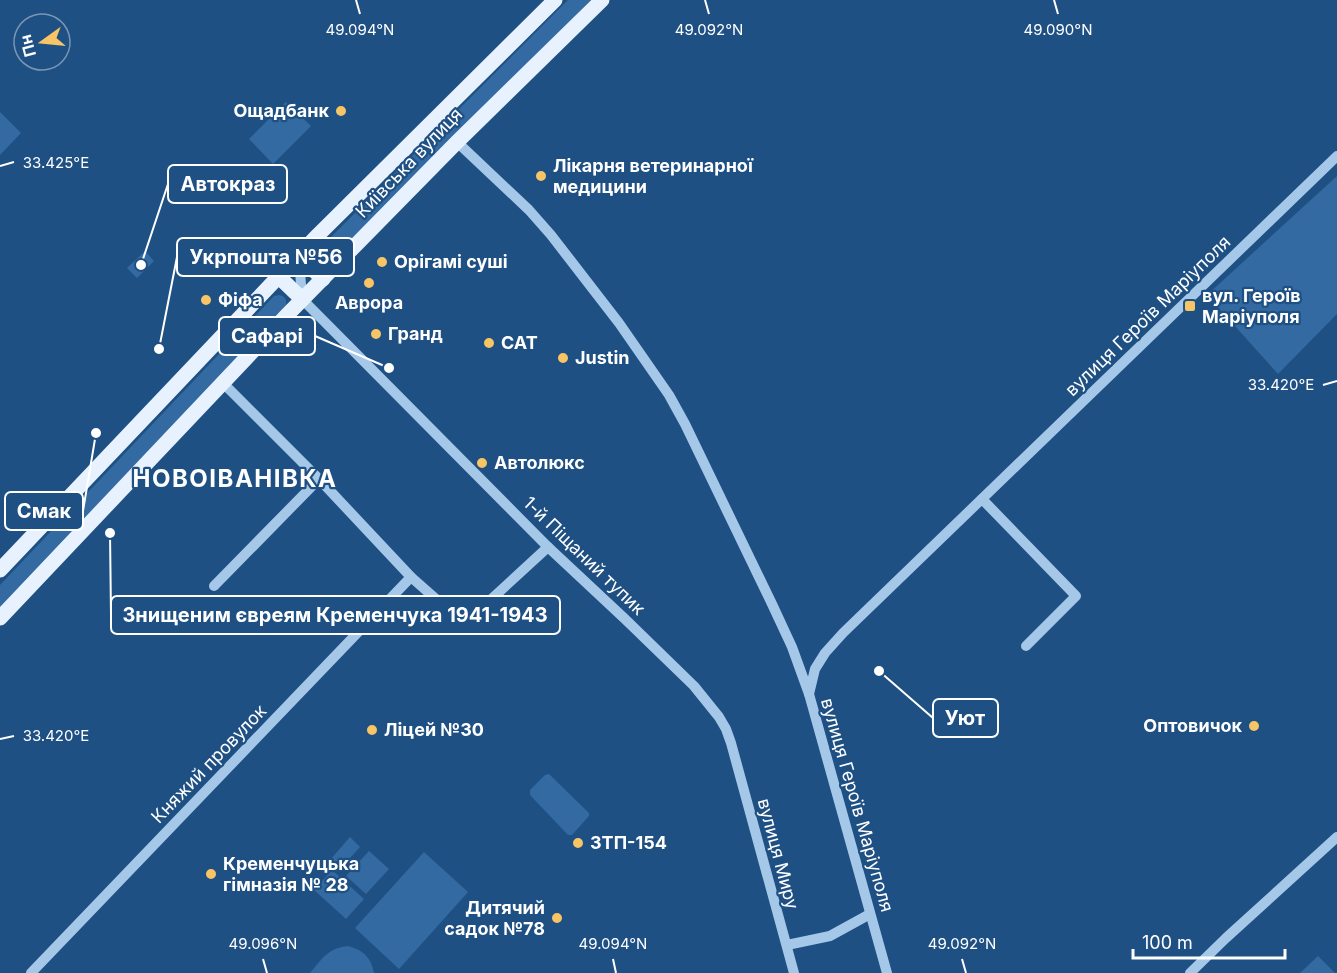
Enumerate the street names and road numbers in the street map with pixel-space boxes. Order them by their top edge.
street label: Київська вулиця [351,103,466,222]
street label: вулиця Героїв Маріуполя [1061,231,1235,400]
street label: 1-й Піщаний тупик [519,492,650,619]
street label: вулиця Героїв Маріуполя [817,696,898,914]
street label: Княжий провулок [147,700,271,827]
street label: вулиця Миру [754,796,803,912]

